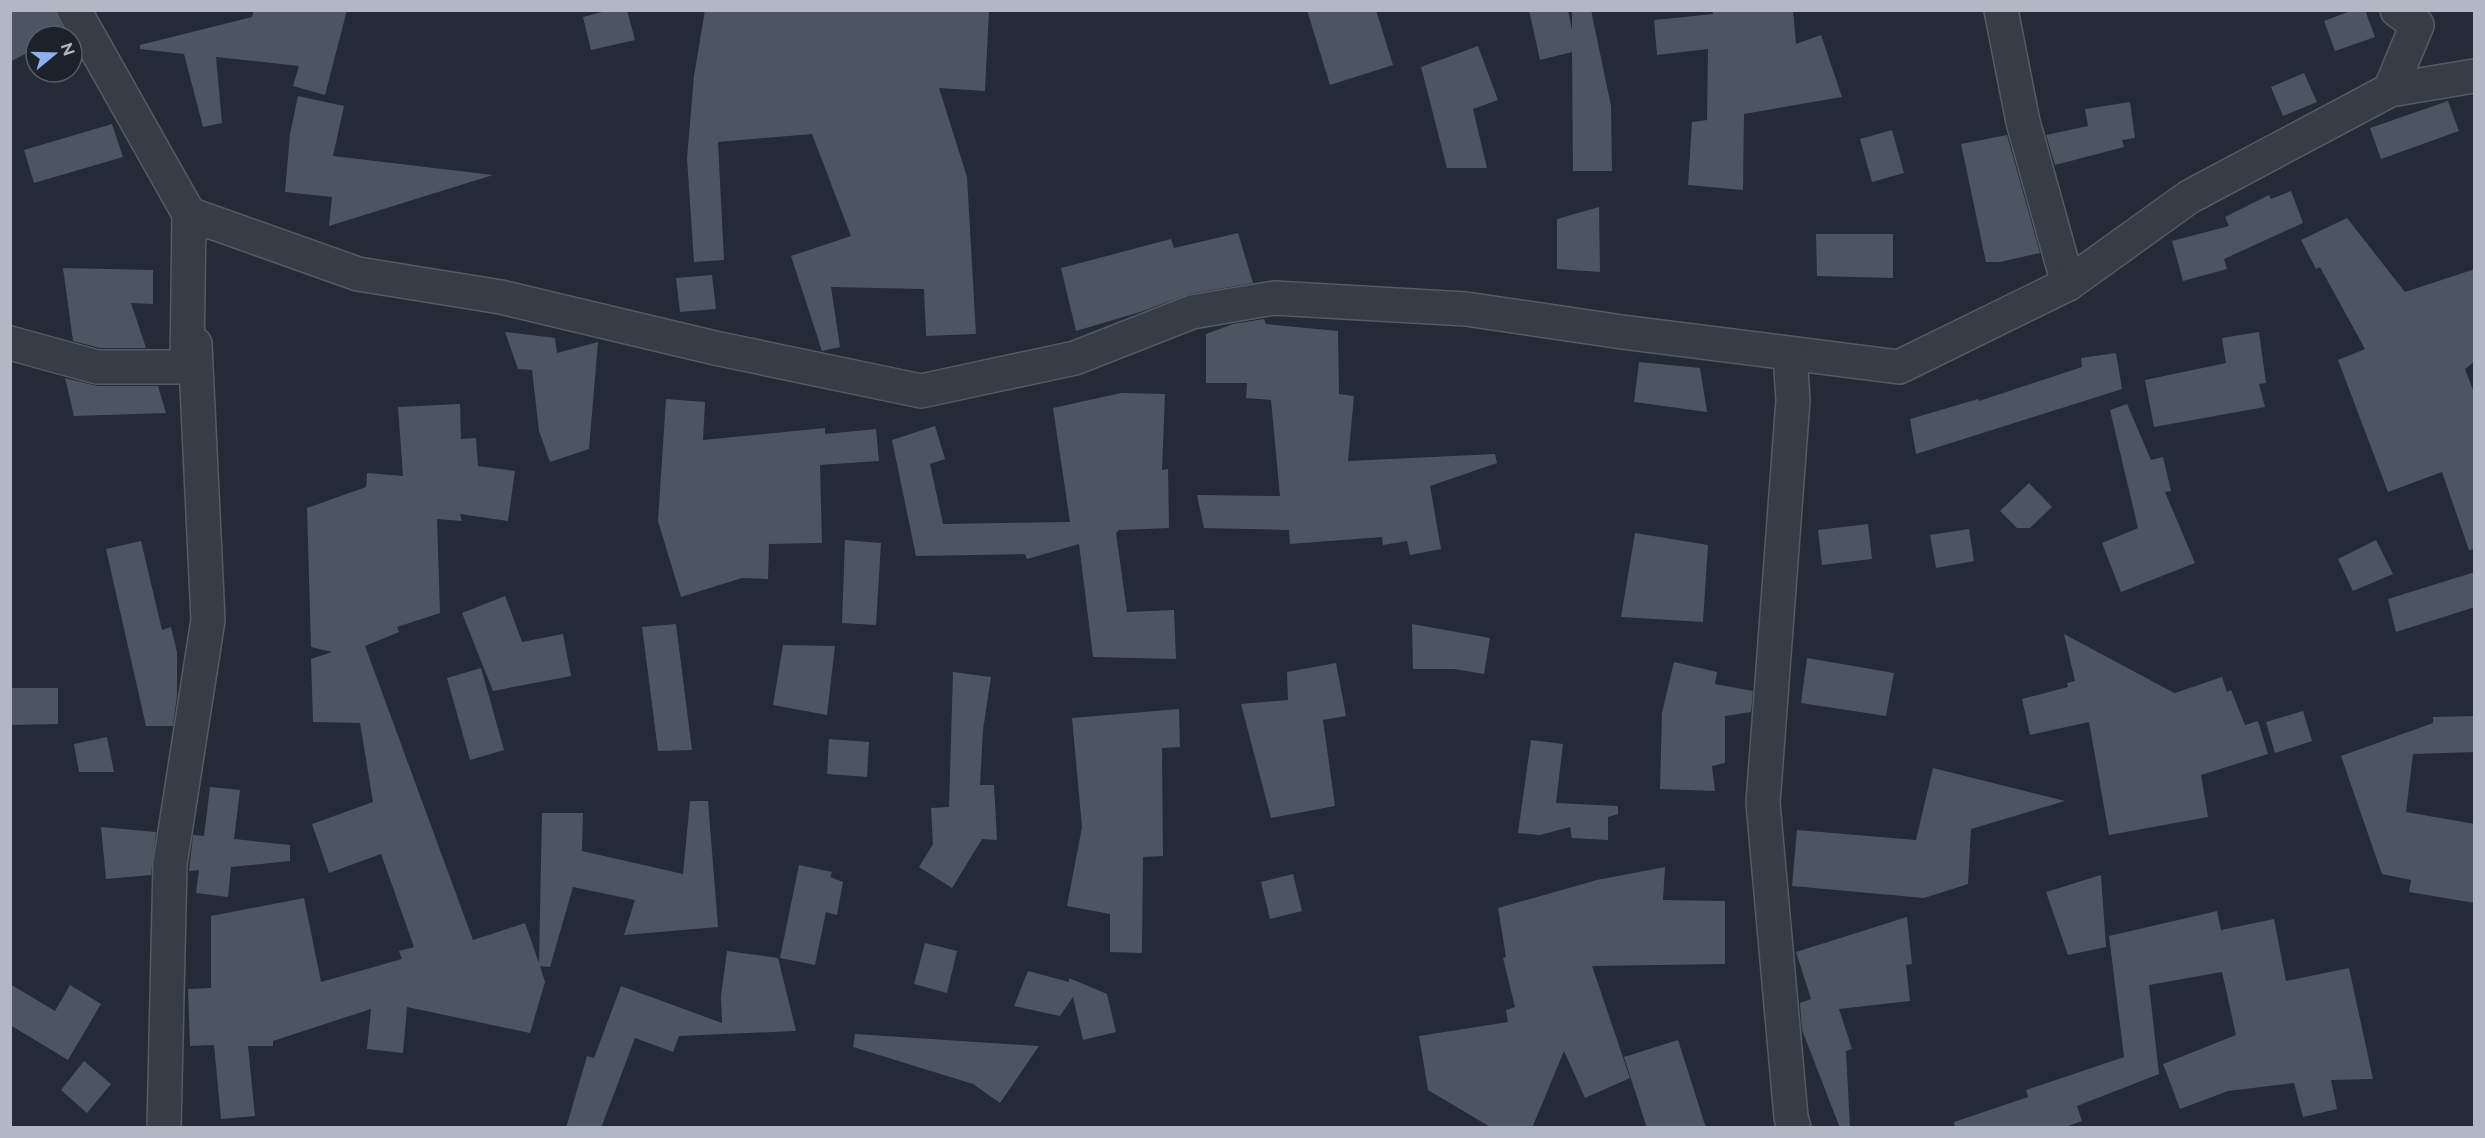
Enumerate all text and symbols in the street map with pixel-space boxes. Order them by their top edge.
north arrow [24,24,84,84]
text: N [57,40,79,58]

